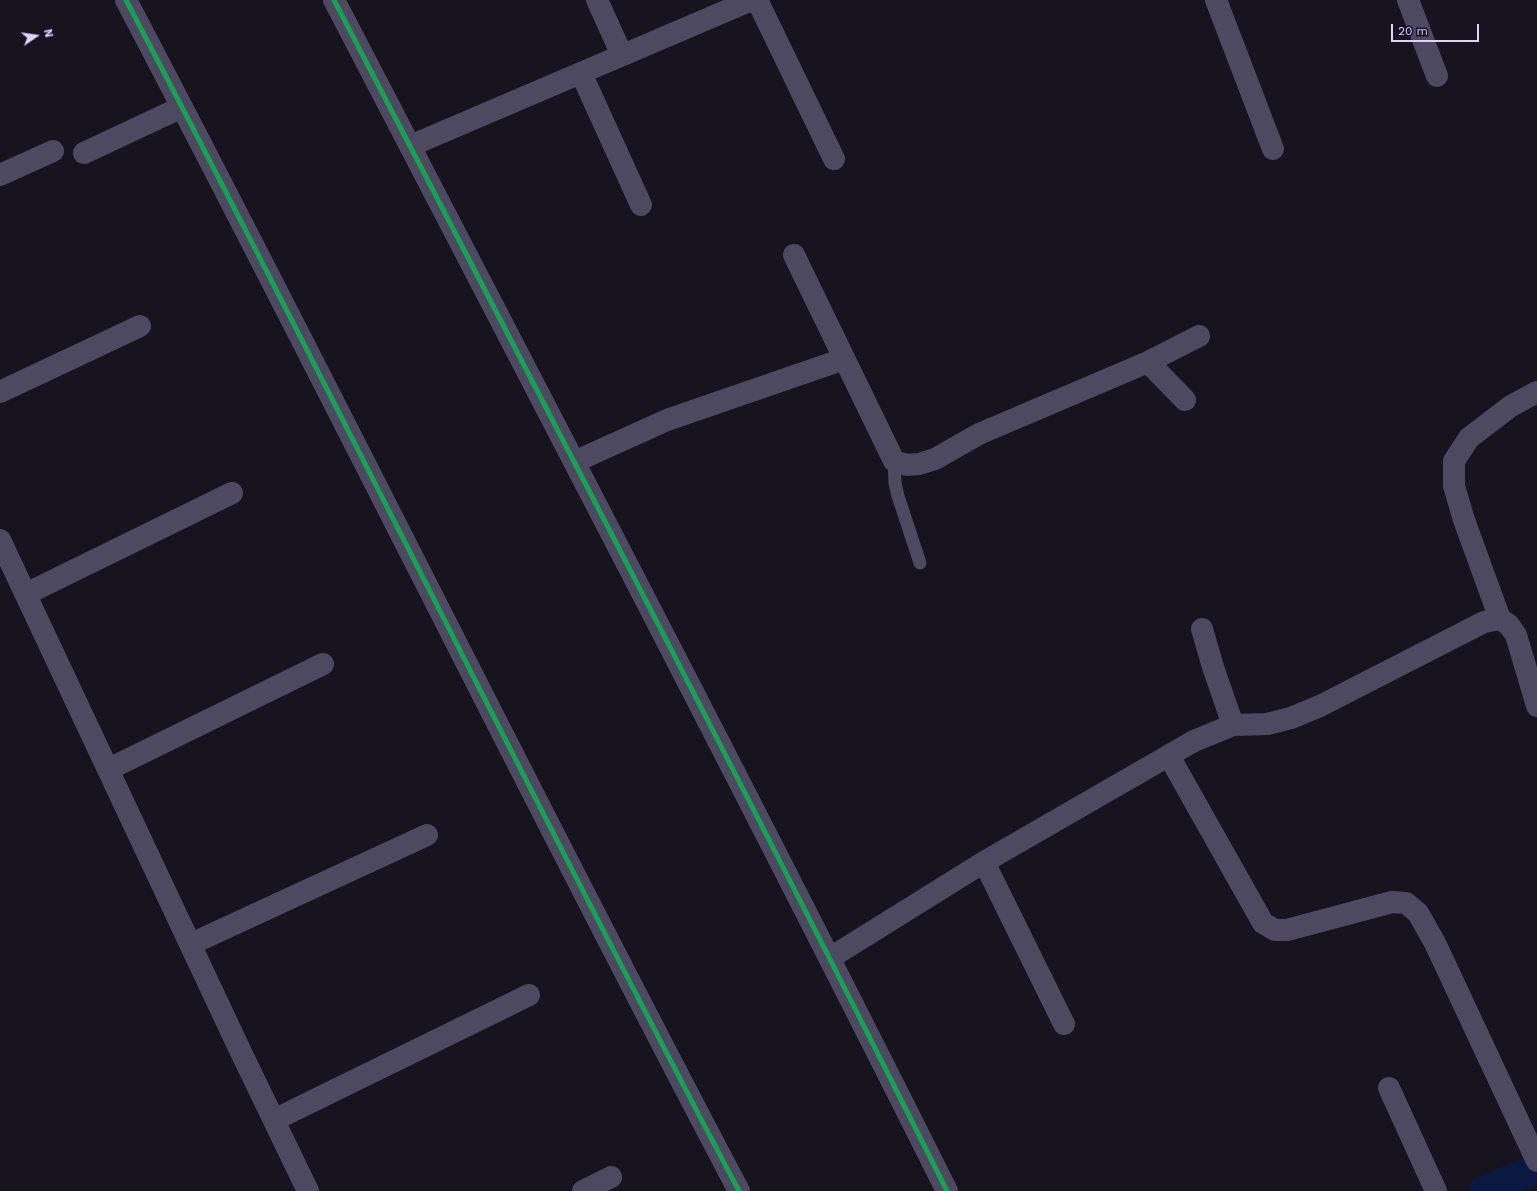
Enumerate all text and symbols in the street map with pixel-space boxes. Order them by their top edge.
north arrow [16,16,56,56]
scale bar [1393,16,1481,42]
text: 20 m [1398,24,1428,38]
text: N [41,28,55,39]

